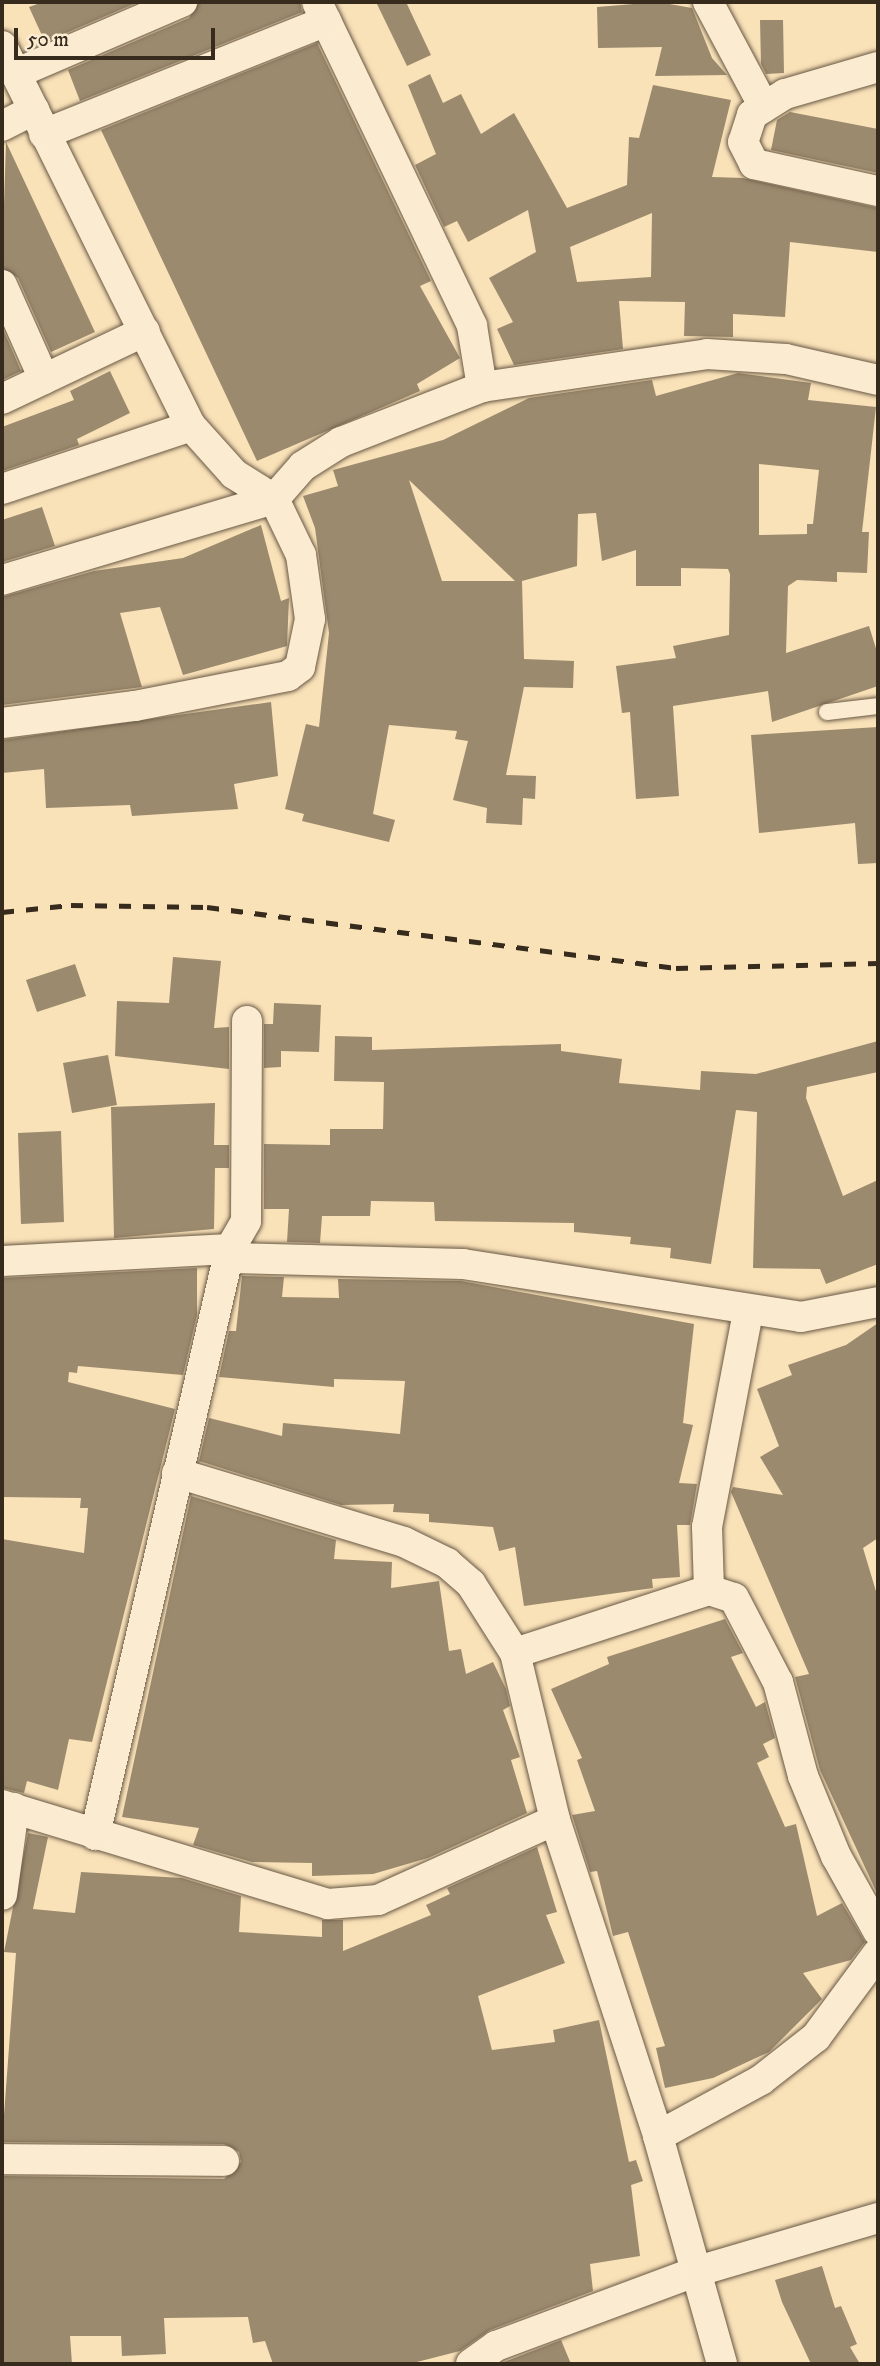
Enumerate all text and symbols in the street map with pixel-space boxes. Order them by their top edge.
scale bar [18,14,219,58]
text: 50 m [27,27,69,53]

